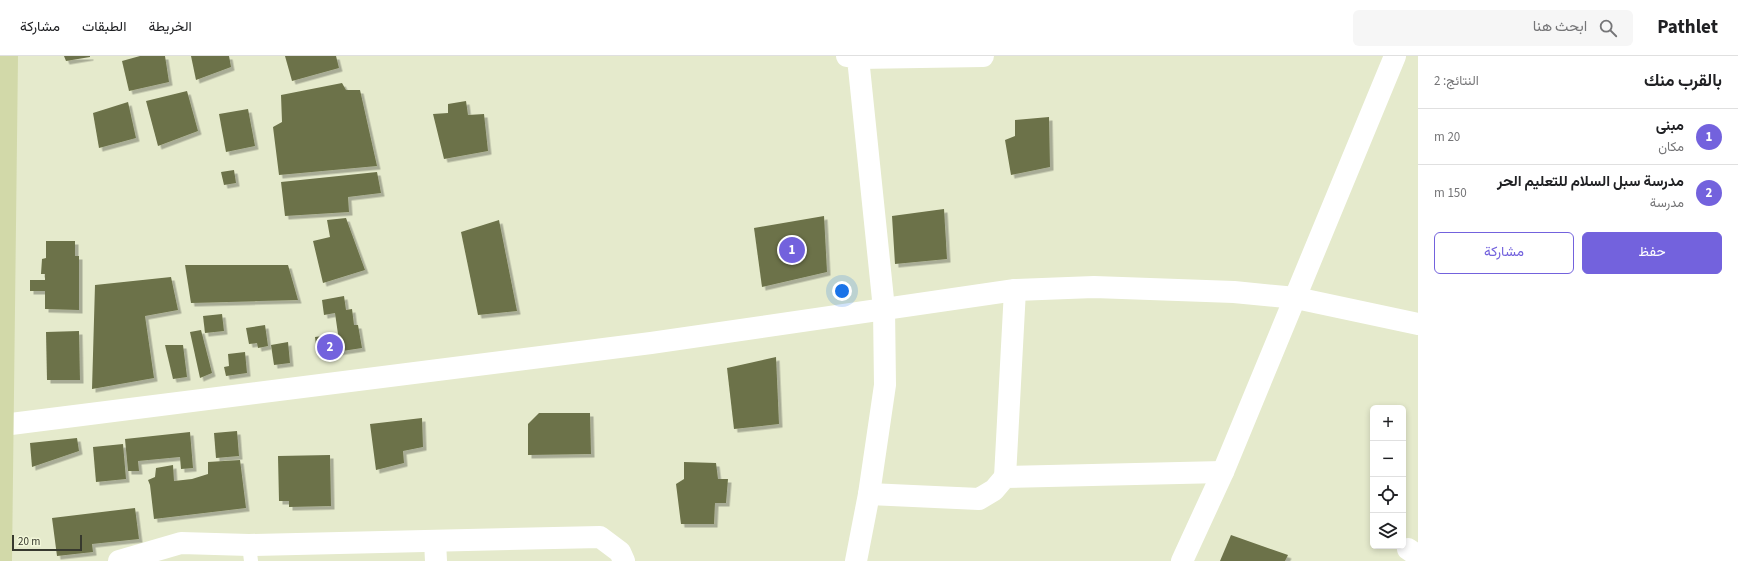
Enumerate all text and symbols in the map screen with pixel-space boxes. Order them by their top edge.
search box [1353,10,1633,46]
text: Pathlet [1657,14,1718,41]
text: ابحث هنا [1533,16,1587,37]
text: مشاركة [20,17,60,37]
text: الطبقات [82,17,126,37]
text: الخريطة [148,17,192,37]
icon: search [1597,17,1619,39]
text: بالقرب منك [1644,69,1722,93]
text: النتائج: 2 [1434,72,1479,90]
text: مبنى [1656,115,1684,136]
text: 20 m [1434,128,1460,146]
text: 1 [1706,128,1712,146]
text: مكان [1658,138,1684,156]
text: مدرسة سبل السلام للتعليم الحر [1497,171,1684,192]
text: 150 m [1434,184,1467,202]
text: 2 [1706,184,1712,202]
text: مدرسة [1650,194,1684,212]
button: مشاركة [1434,232,1574,274]
button: حفظ [1582,232,1722,274]
pin: 1 [779,235,805,265]
your location [832,281,852,301]
pin: 2 [317,332,343,362]
map controls [1370,405,1406,549]
button: + [1370,405,1406,441]
button: − [1370,441,1406,477]
button: locate [1370,477,1406,513]
button: layers [1370,513,1406,549]
scale bar [12,533,82,552]
text: 20 m [18,534,40,549]

